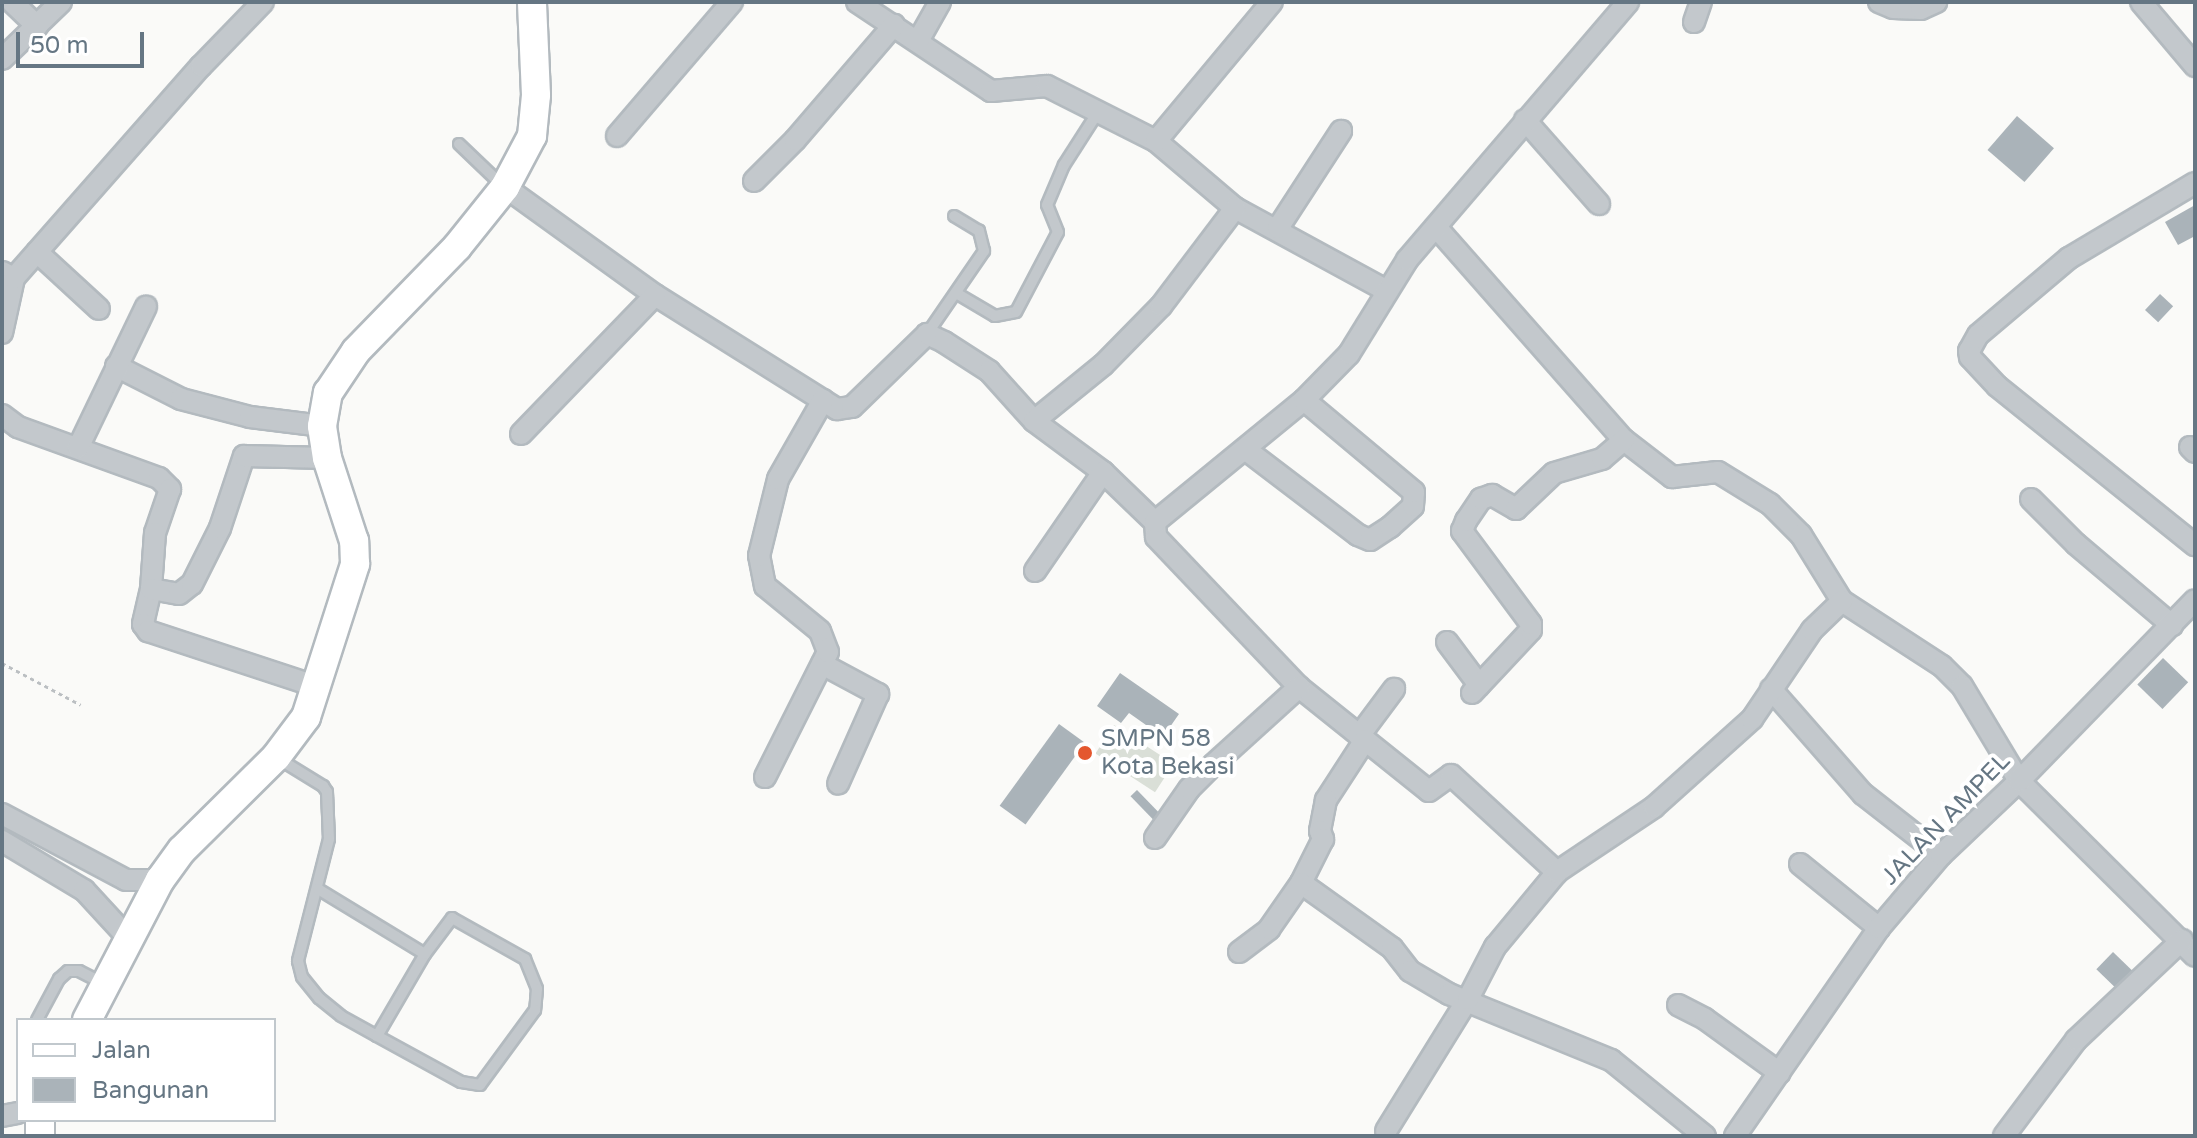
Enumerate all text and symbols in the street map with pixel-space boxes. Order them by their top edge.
scale bar [20,16,148,66]
text: 50 m [30,31,88,60]
place label: SMPN 58 Kota Bekasi [1101,725,1234,781]
marker: SMPN 58 Kota Bekasi [1076,744,1094,762]
street label: JALAN AMPEL [1876,747,2016,891]
legend [16,1018,276,1122]
text: Jalan [92,1036,151,1065]
text: Bangunan [92,1076,209,1105]

